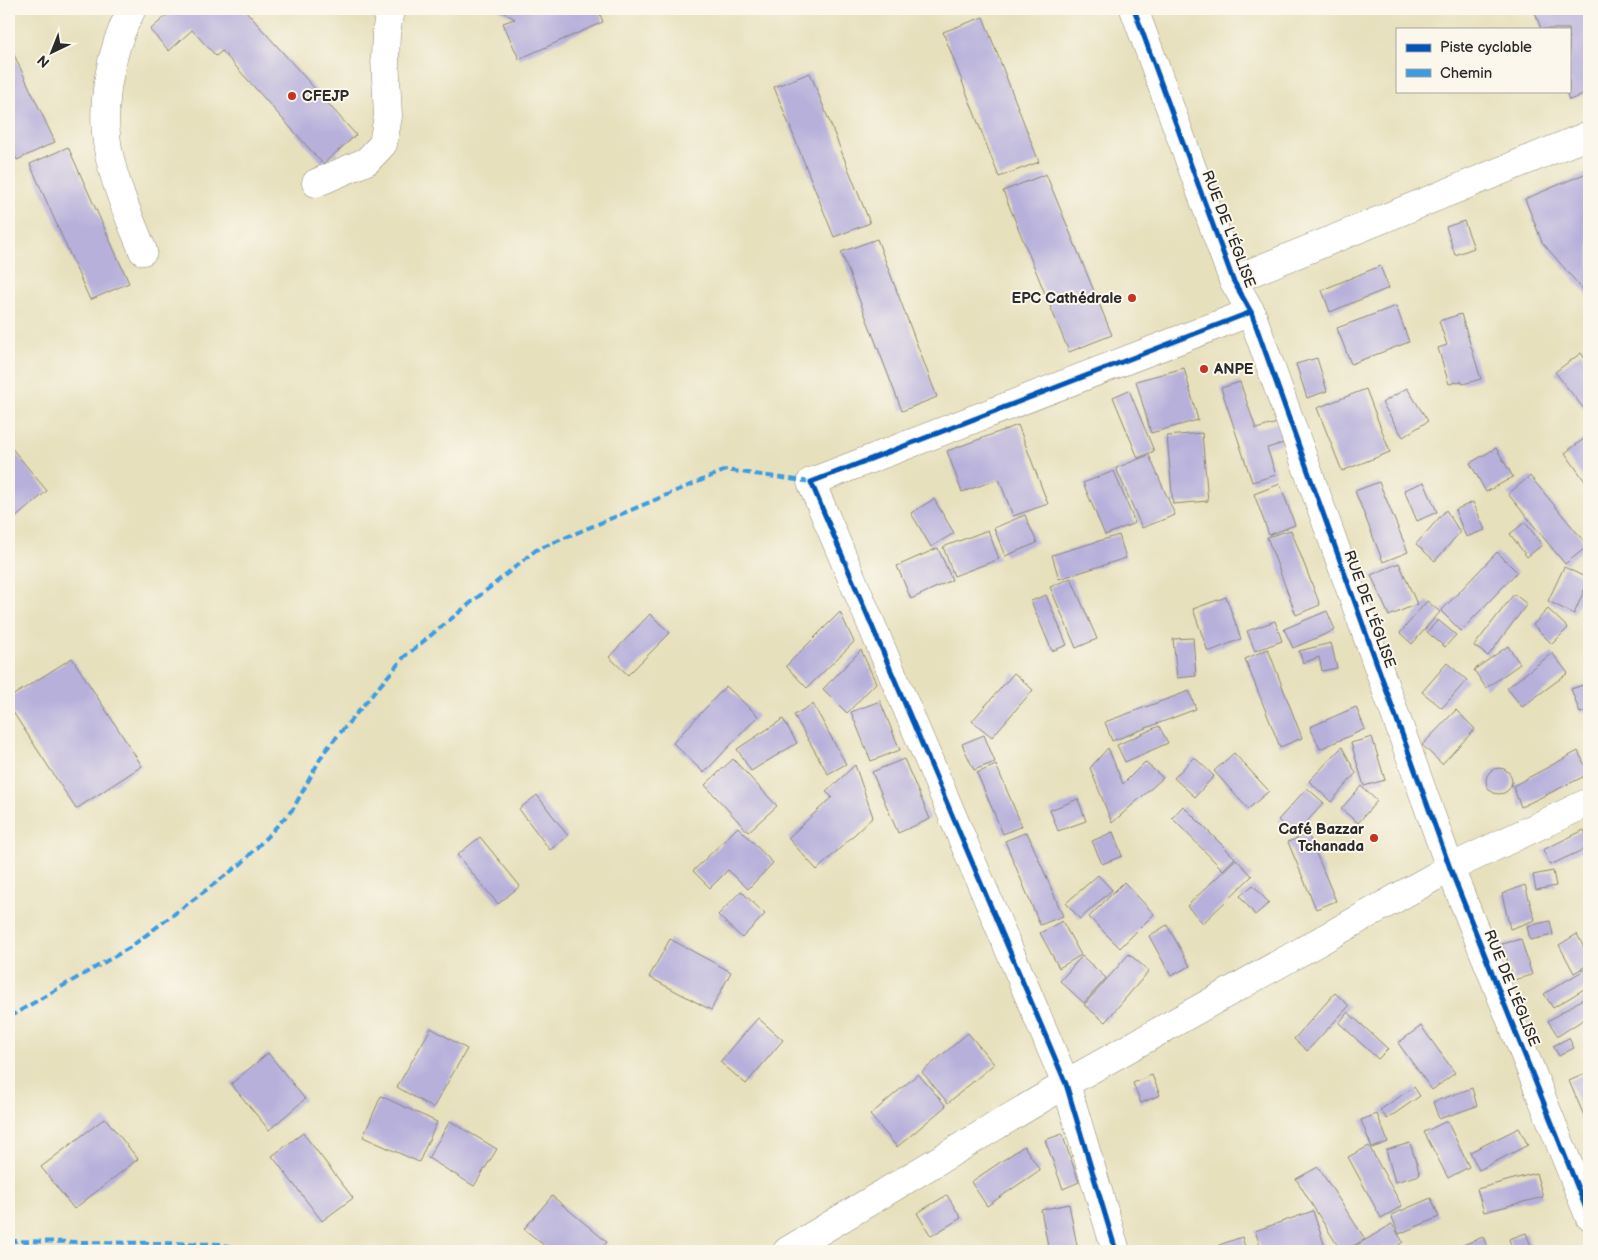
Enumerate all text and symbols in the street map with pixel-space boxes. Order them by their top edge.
north arrow [28,28,78,78]
legend [1396,28,1570,92]
text: Piste cyclable [1440,38,1532,57]
text: N [34,51,53,71]
text: Chemin [1440,64,1492,83]
place label: CFEJP [302,87,350,106]
marker: CFEJP [286,90,298,102]
street label: RUE DE L'ÉGLISE [1197,168,1260,291]
place label: EPC Cathédrale [1011,289,1122,308]
marker: EPC Cathédrale [1126,292,1138,304]
place label: ANPE [1213,360,1254,379]
marker: ANPE [1198,363,1210,375]
street label: RUE DE L'ÉGLISE [1339,548,1400,671]
place label: Café Bazzar Tchanada [1278,820,1365,856]
marker: Café Bazzar Tchanada [1368,832,1380,844]
street label: RUE DE L'ÉGLISE [1479,927,1544,1049]

